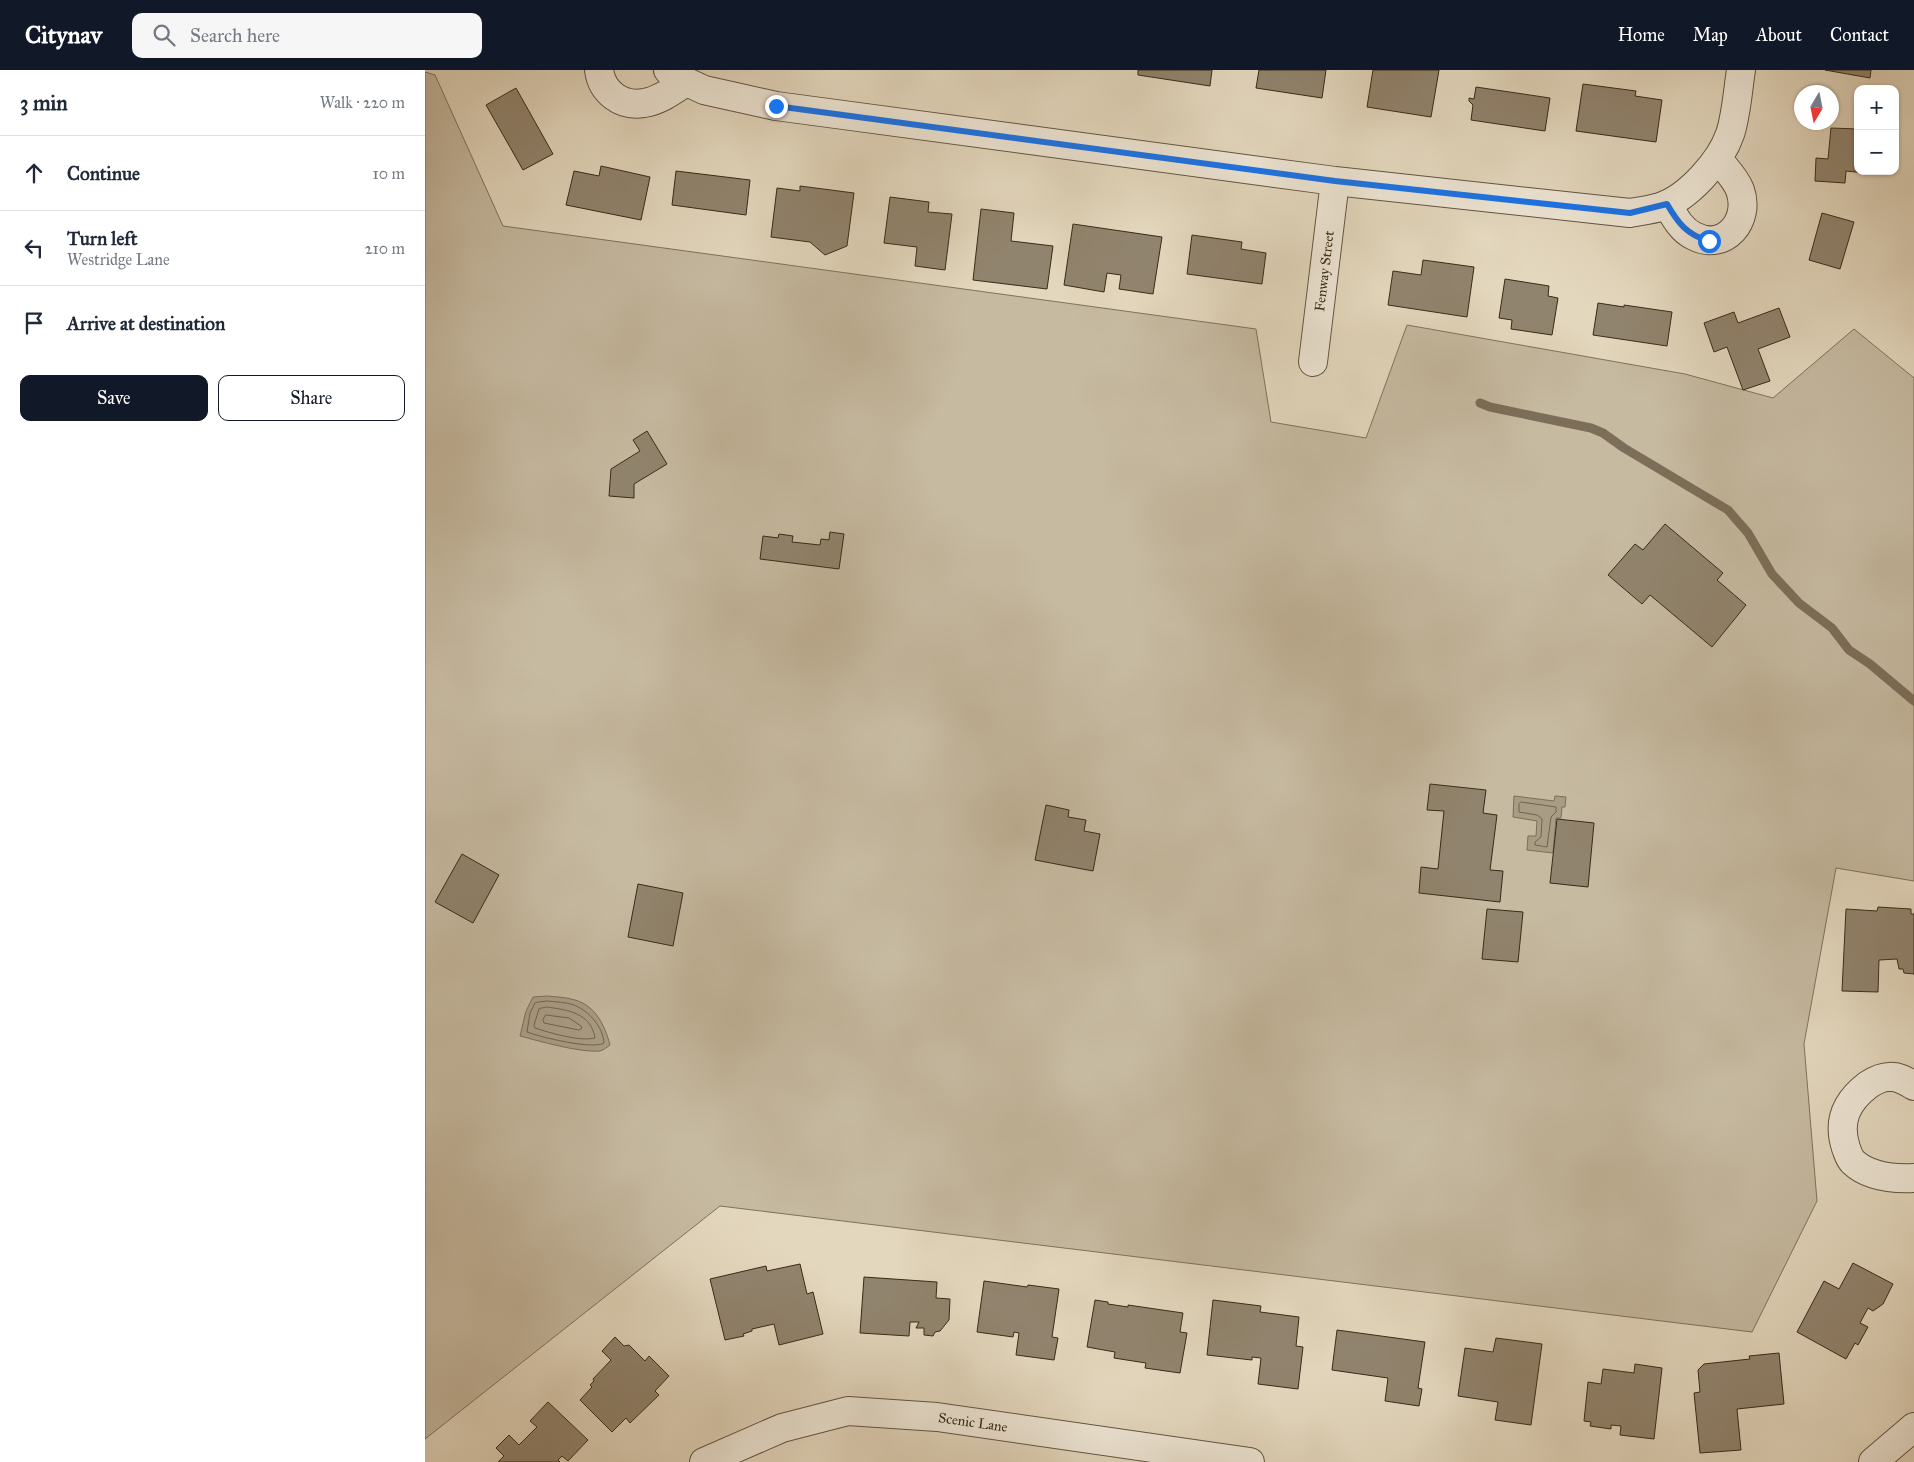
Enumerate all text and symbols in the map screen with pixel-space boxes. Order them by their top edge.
search box [132,13,482,58]
text: Citynav [25,20,102,50]
icon: search [150,21,178,49]
text: Search here [190,24,280,47]
text: Home [1618,24,1665,46]
text: Map [1693,24,1728,46]
text: About [1756,24,1802,46]
text: Contact [1830,24,1889,46]
north arrow [1794,85,1839,130]
map controls [1854,85,1899,175]
button: + [1854,85,1899,130]
text: 3 min [20,90,68,116]
text: Walk · 220 m [320,93,405,112]
route end [765,95,788,118]
button: − [1854,130,1899,175]
icon: ahead [20,159,48,187]
text: Continue [67,162,140,185]
text: 10 m [373,164,405,183]
text: Turn left [67,227,137,250]
street label: Fenway Street [1311,230,1338,312]
route start [1698,230,1721,253]
icon: left [20,234,48,262]
text: 210 m [365,239,405,258]
text: Westridge Lane [67,250,170,269]
icon: arrive [20,309,48,337]
text: Arrive at destination [67,312,225,335]
button: Save [20,375,208,421]
button: Share [218,375,405,421]
street label: Scenic Lane [937,1409,1009,1436]

